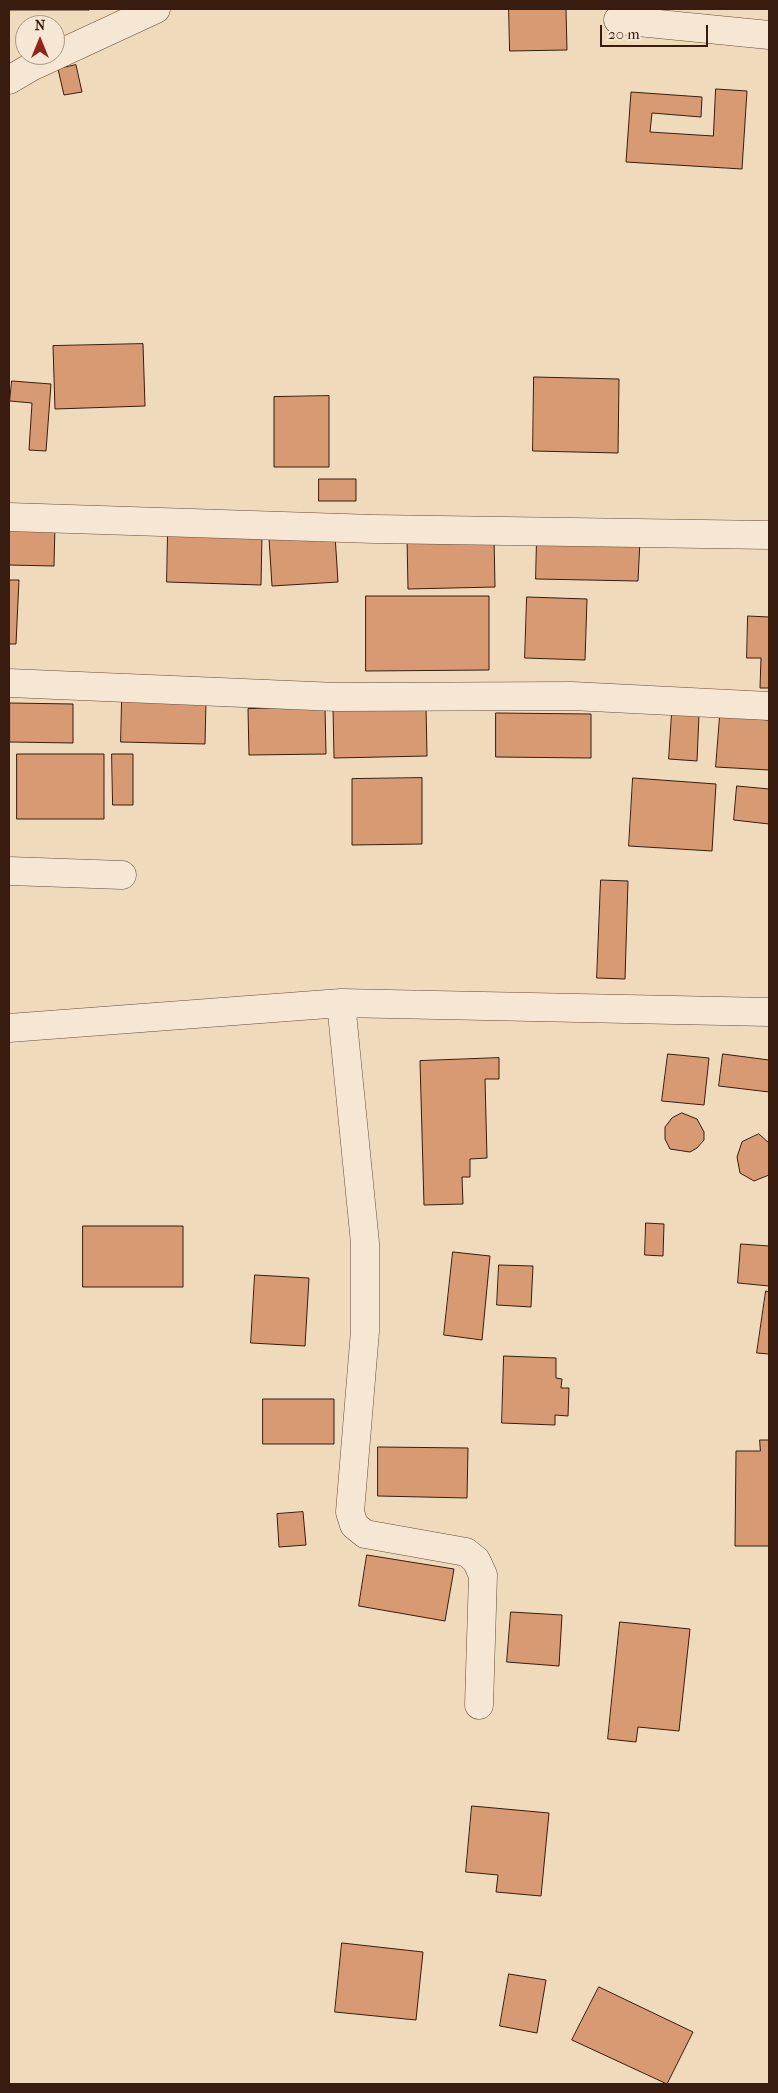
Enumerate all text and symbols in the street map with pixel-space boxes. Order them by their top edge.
north arrow [15,15,65,65]
scale bar [603,15,710,47]
text: N [35,17,45,34]
text: 20 m [608,25,640,43]

